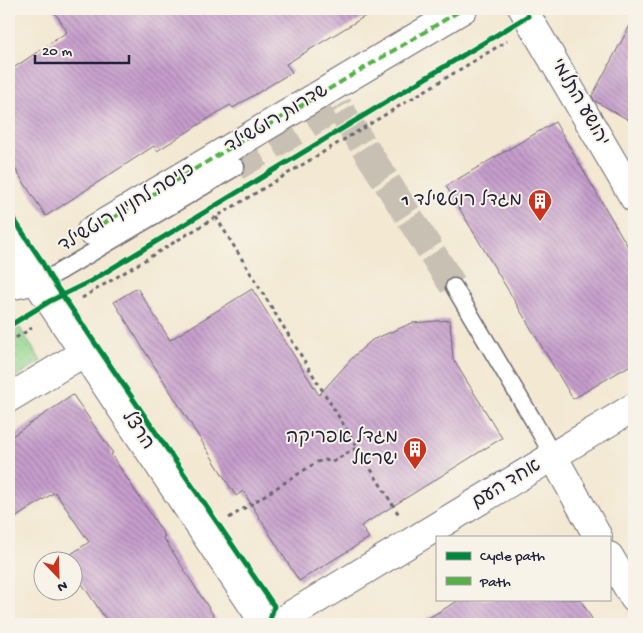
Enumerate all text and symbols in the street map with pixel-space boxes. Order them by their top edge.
scale bar [35,32,129,64]
text: 20 m [42,43,72,61]
street label: יהושע התלמי [545,55,614,151]
street label: שדרות רוטשילד [220,79,333,160]
street label: כניסה לחניון רוטשילד [54,158,199,259]
building icon: מגדל רוטשילד 1 [527,188,553,222]
place label: מגדל רוטשילד 1 [400,189,522,213]
street label: הרצל [116,407,159,455]
place label: מגדל אפריקה ישראל [286,426,398,472]
building icon: מגדל אפריקה ישראל [402,436,428,470]
street label: אחד העם [468,455,546,515]
legend [436,536,610,600]
text: Cycle path [480,548,545,566]
north arrow [32,550,82,600]
text: Path [479,574,511,592]
text: N [55,576,70,595]

